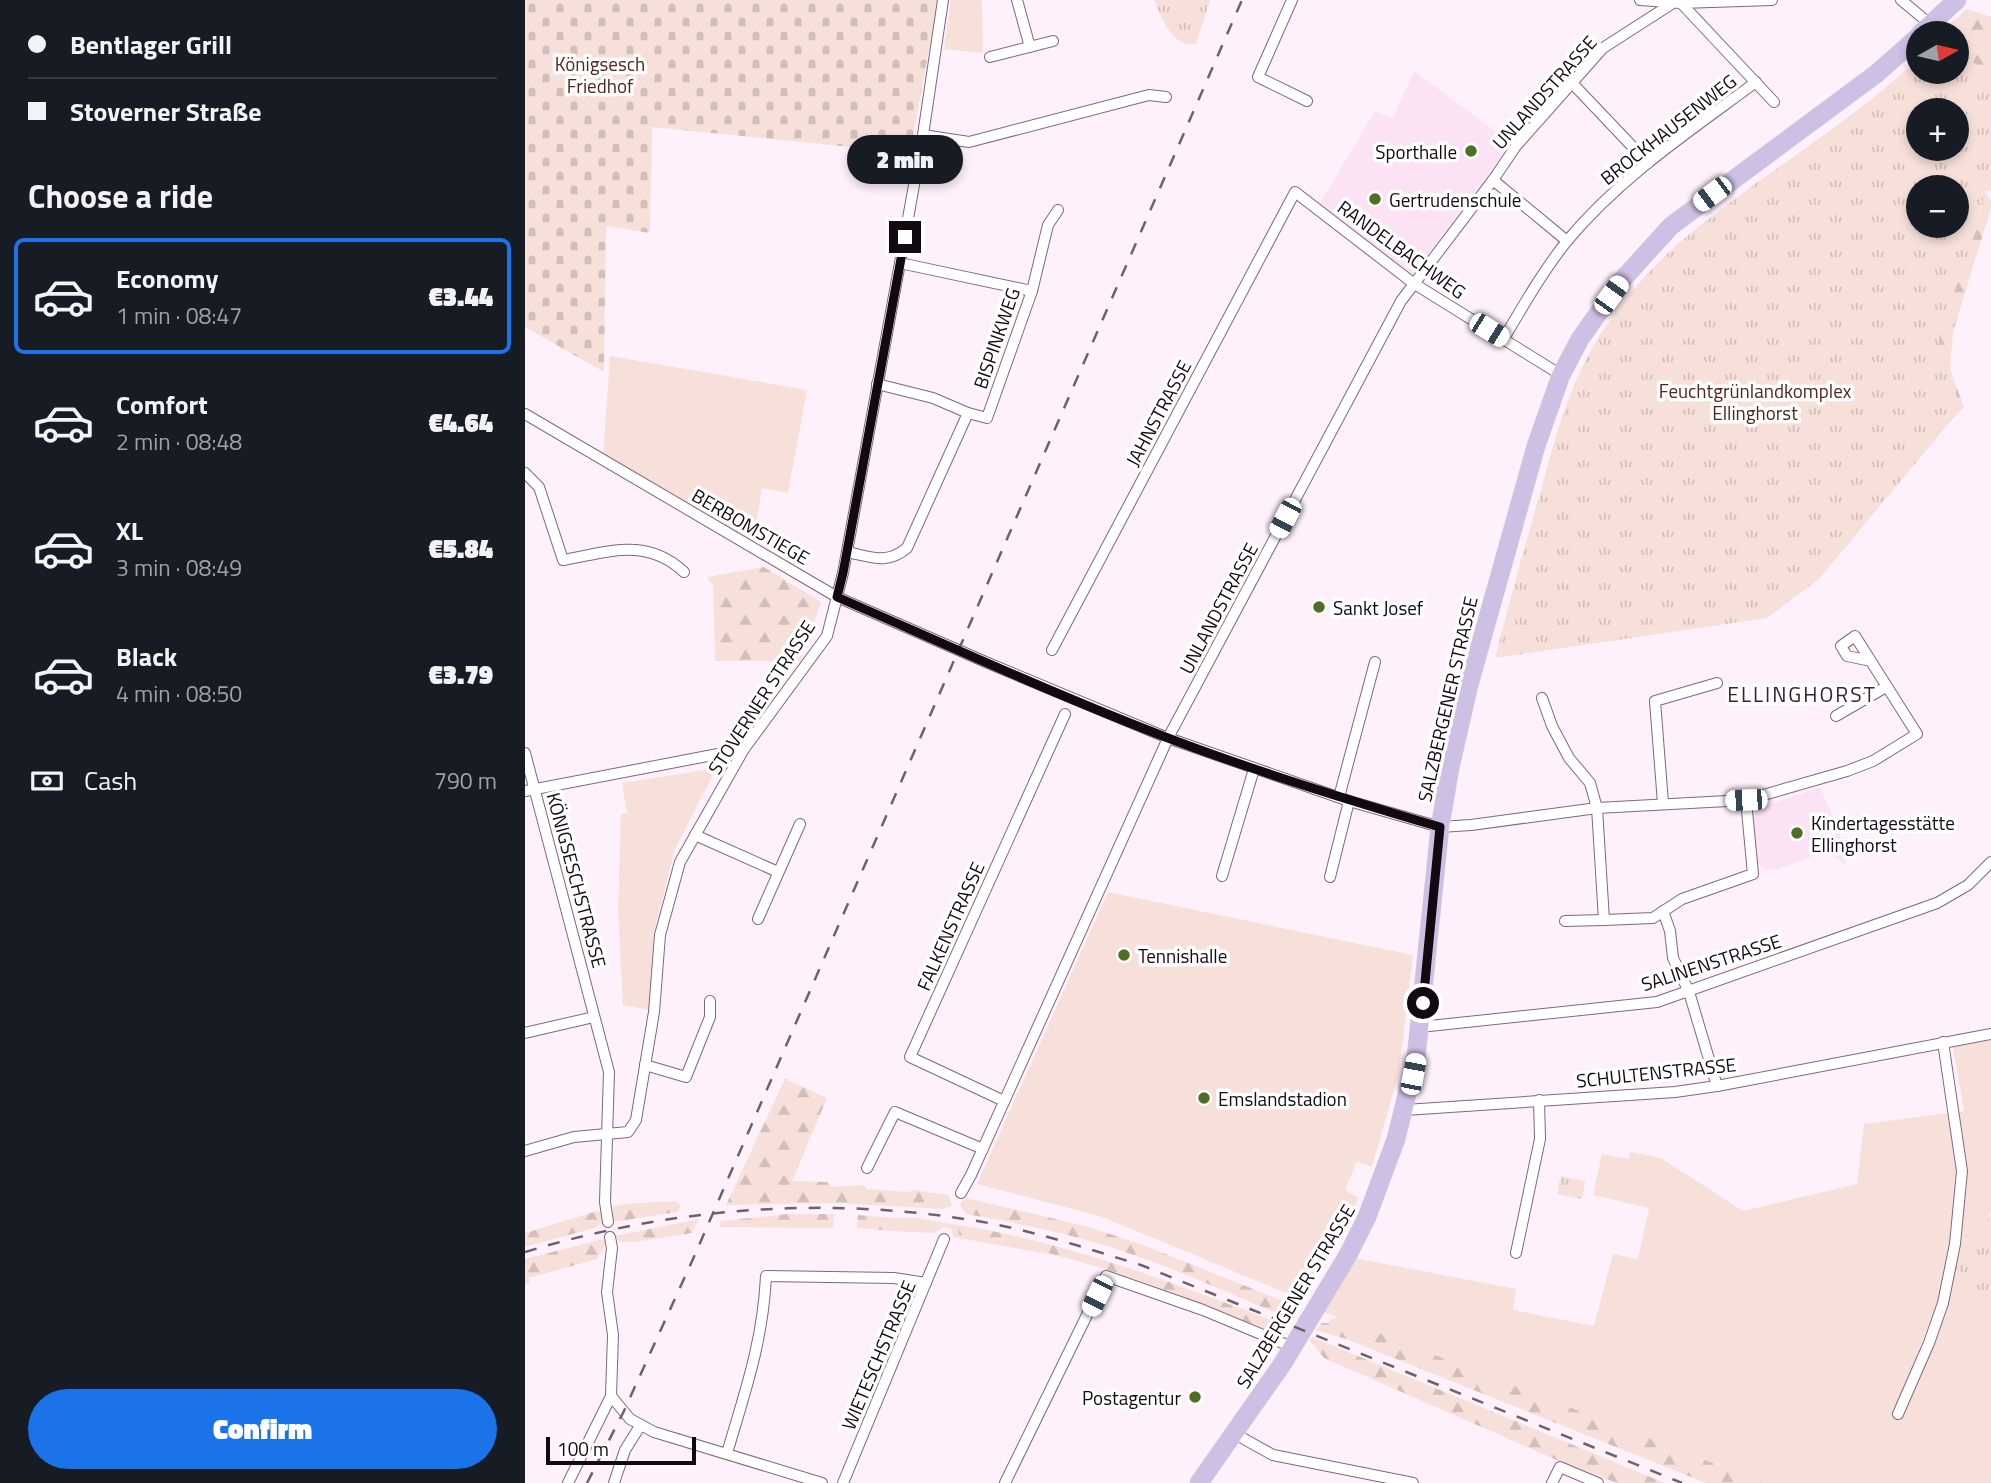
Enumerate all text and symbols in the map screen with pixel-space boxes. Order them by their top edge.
north arrow [1906,21,1969,84]
map controls [1906,21,1969,238]
text: Bentlager Grill [70,25,232,64]
street label: UNLANDSTRASSE [1485,29,1603,155]
park label: Königsesch Friedhof [555,49,645,100]
street label: BROCKHAUSENWEG [1594,67,1742,191]
text: Stoverner Straße [70,92,261,131]
button: + [1906,98,1969,161]
callout: 2 min [847,135,963,184]
place label: Sporthalle [1375,137,1457,166]
text: 2 min [876,142,934,177]
marker: Sporthalle [1463,143,1479,159]
text: Choose a ride [28,172,213,220]
car [1689,173,1736,215]
button: − [1906,175,1969,238]
place label: Gertrudenschule [1389,185,1521,214]
marker: Gertrudenschule [1367,191,1383,207]
street label: RANDELBACHWEG [1332,193,1472,305]
route end [889,221,921,253]
text: Economy [116,259,218,298]
icon: car [32,265,95,328]
car [1591,272,1632,318]
text: €3.44 [428,277,493,316]
street label: BISPINKWEG [965,284,1027,392]
text: 1 min · 08:47 [116,298,242,333]
car [1466,310,1513,350]
street label: JAHNSTRASSE [1118,355,1198,471]
park label: Feuchtgrünlandkomplex Ellinghorst [1659,376,1852,427]
text: Comfort [116,385,208,424]
icon: car [32,391,95,454]
text: €4.64 [428,403,493,442]
text: 2 min · 08:48 [116,424,242,459]
street label: BERBOMSTIEGE [687,481,815,571]
car [1266,495,1305,541]
text: XL [116,511,143,550]
icon: car [32,517,95,580]
text: €5.84 [428,529,493,568]
street label: UNLANDSTRASSE [1171,537,1265,679]
text: 3 min · 08:49 [116,550,242,585]
place label: Sankt Josef [1333,593,1424,622]
street label: SALZBERGENER STRASSE [1409,593,1485,805]
marker: Sankt Josef [1311,599,1327,615]
street label: STOVERNER STRASSE [700,614,822,780]
text: Black [116,637,177,676]
icon: car [32,643,95,706]
text: €3.79 [428,655,493,694]
text: 4 min · 08:50 [116,676,242,711]
district label: ELLINGHORST [1727,678,1877,710]
text: Cash [84,761,137,800]
icon: cash [28,762,66,800]
text: 790 m [434,763,497,798]
street label: KÖNIGSESCHSTRASSE [540,789,614,971]
car [1725,789,1768,811]
place label: Kindertagesstätte Ellinghorst [1811,808,1955,859]
marker: Kindertagesstätte Ellinghorst [1789,825,1805,841]
street label: FALKENSTRASSE [909,857,991,995]
street label: SALINENSTRASSE [1637,926,1785,998]
place label: Tennishalle [1138,941,1227,970]
marker: Tennishalle [1116,947,1132,963]
route start [1407,987,1439,1019]
street label: SCHULTENSTRASSE [1575,1049,1737,1095]
car [1399,1051,1428,1097]
place label: Emslandstadion [1218,1084,1347,1113]
marker: Emslandstadion [1196,1090,1212,1106]
street label: SALZBERGENER STRASSE [1228,1198,1362,1394]
car [1079,1273,1116,1319]
street label: WIETESCHSTRASSE [833,1276,923,1434]
place label: Postagentur [1082,1383,1181,1412]
button: Confirm [28,1389,497,1469]
marker: Postagentur [1187,1389,1203,1405]
scale bar [546,1434,697,1466]
text: 100 m [557,1434,609,1463]

